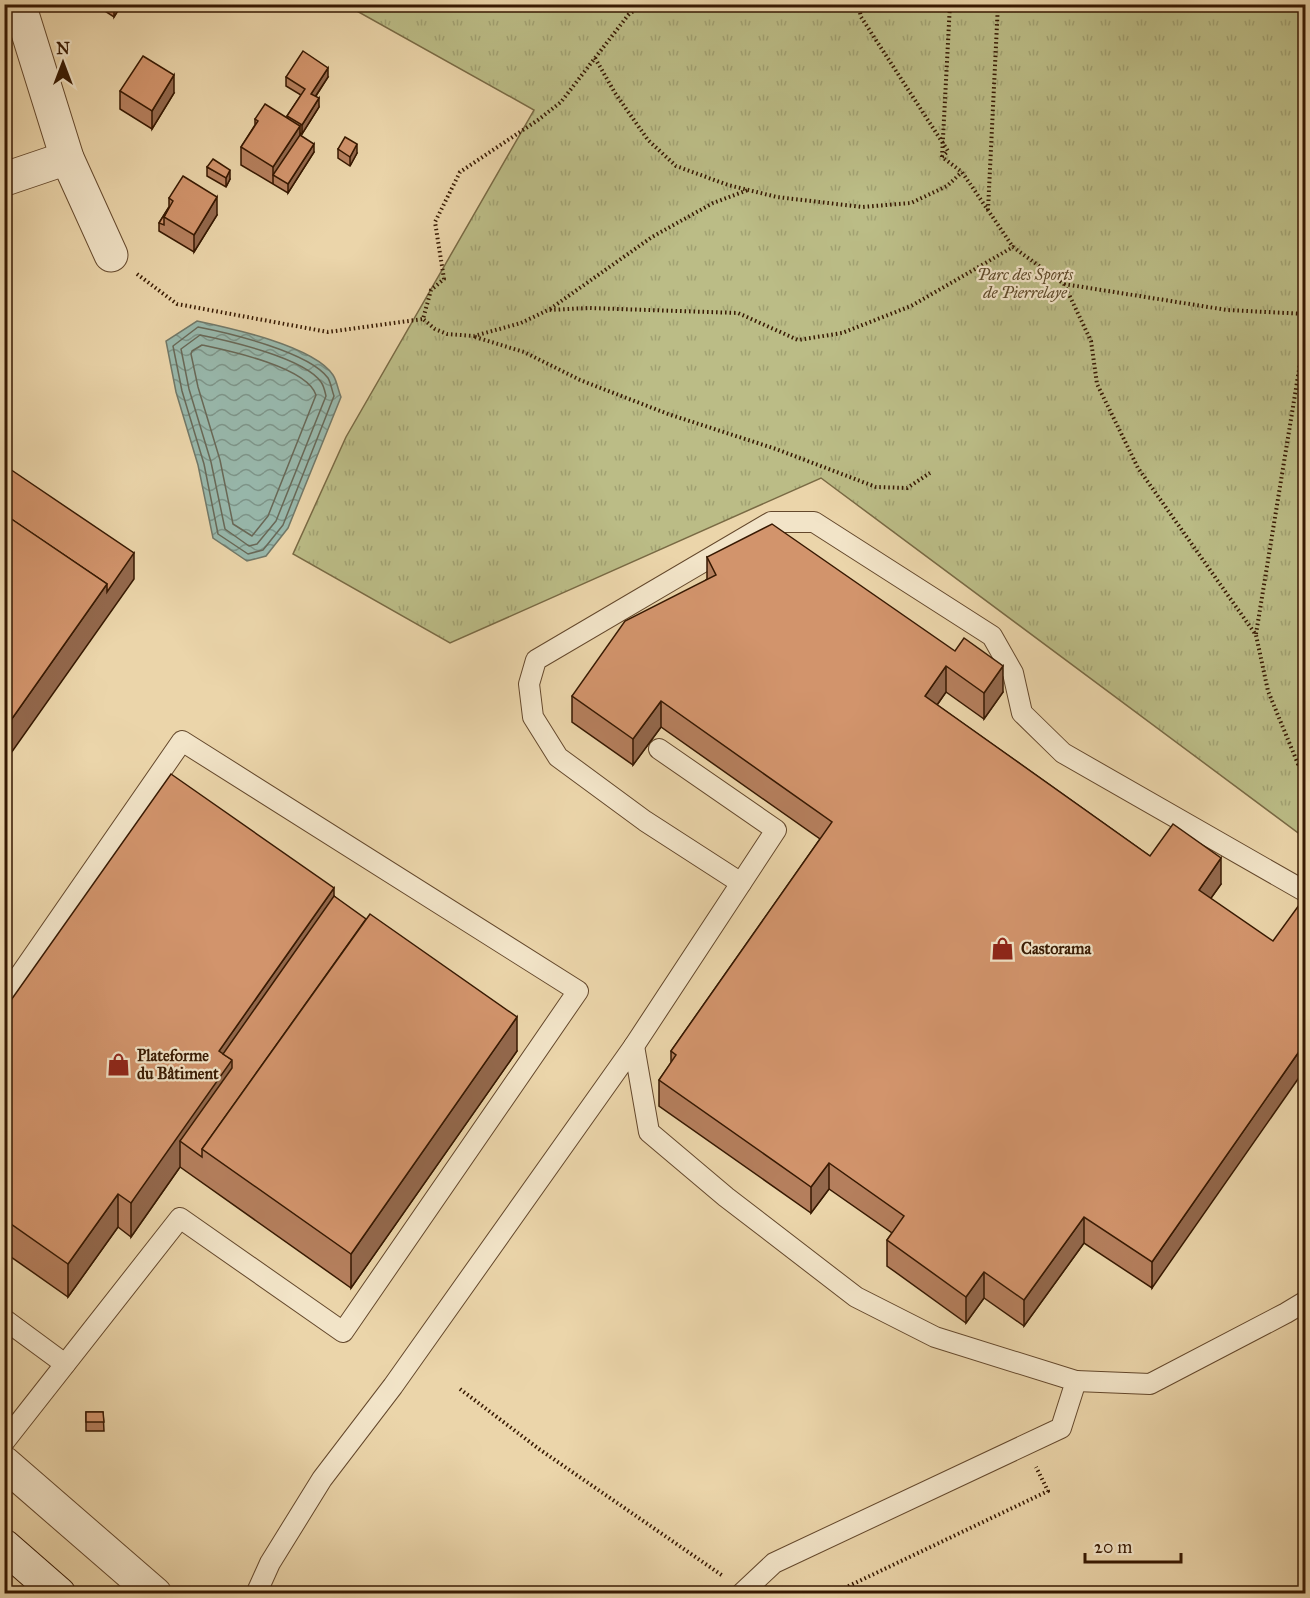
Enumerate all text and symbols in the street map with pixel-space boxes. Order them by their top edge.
north arrow [33,33,93,93]
text: N [56,39,70,58]
park label: Parc des Sports de Pierrelaye [977,265,1073,302]
shop icon: Castorama [990,935,1016,961]
place label: Castorama [1021,939,1093,958]
place label: Plateforme du Bâtiment [137,1046,219,1083]
shop icon: Plateforme du Bâtiment [106,1051,132,1077]
scale bar [1085,1526,1181,1564]
text: 20 m [1094,1536,1132,1558]

